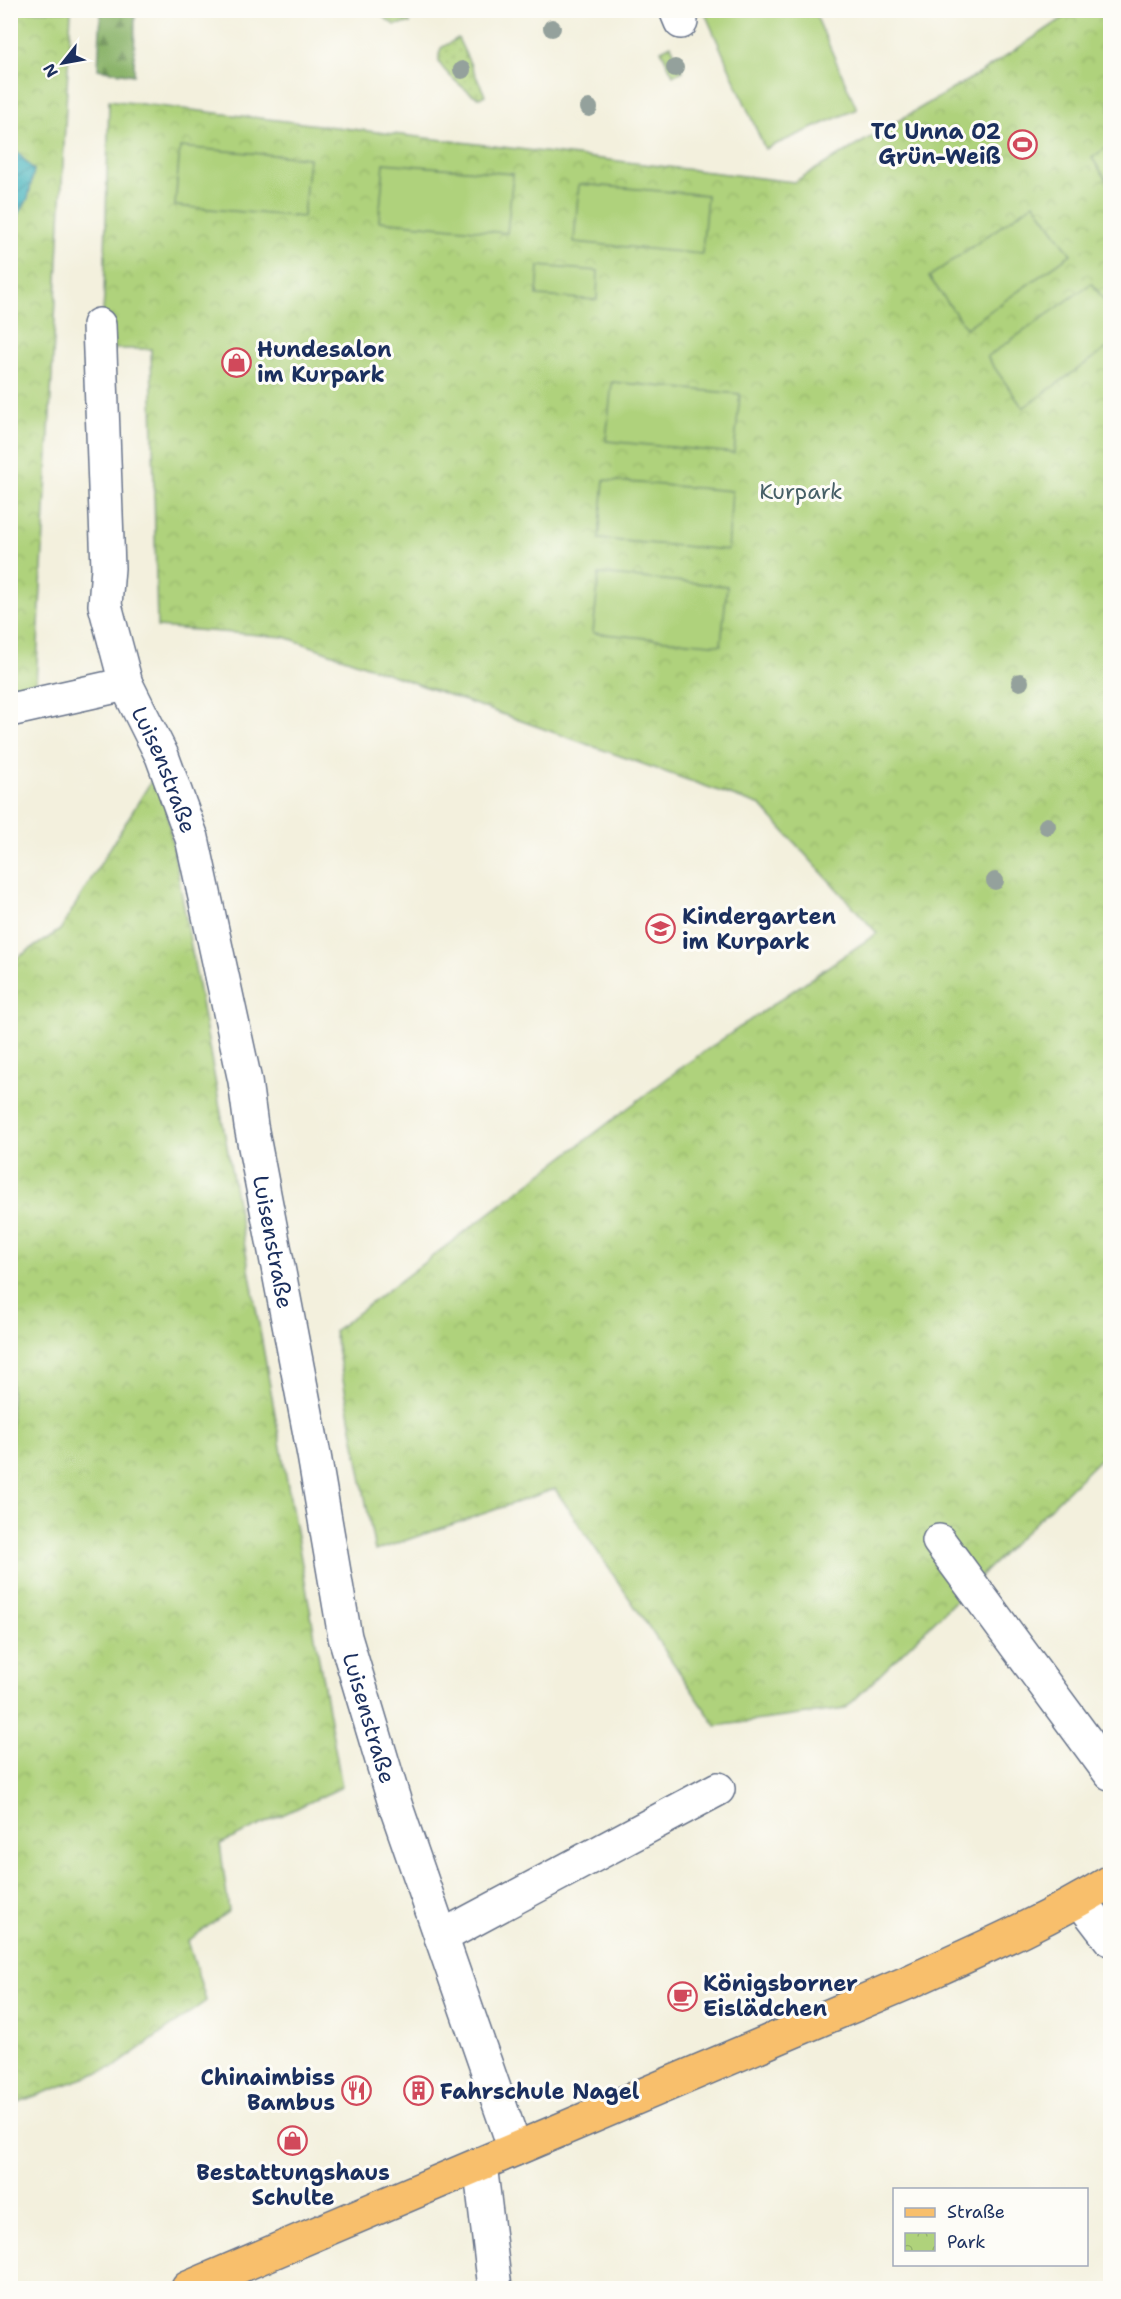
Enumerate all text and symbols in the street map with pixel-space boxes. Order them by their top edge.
north arrow [33,33,93,93]
text: N [38,60,63,81]
place label: TC Unna 02 Grün-Weiß [871,117,1001,171]
sports icon: TC Unna 02 Grün-Weiß [1006,128,1038,160]
place label: Hundesalon im Kurpark [257,335,392,389]
shop icon: Hundesalon im Kurpark [220,346,252,378]
park label: Kurpark [759,477,843,506]
street label: Luisenstraße [124,701,203,837]
place label: Kindergarten im Kurpark [682,902,837,956]
school or university icon: Kindergarten im Kurpark [645,913,677,945]
street label: Luisenstraße [246,1173,300,1311]
street label: Luisenstraße [335,1649,402,1787]
place label: Königsborner Eislädchen [703,1969,858,2023]
cafe icon: Königsborner Eislädchen [666,1980,698,2012]
place label: Chinaimbiss Bambus [201,2063,335,2117]
restaurant icon: Chinaimbiss Bambus [340,2074,372,2106]
building icon: Fahrschule Nagel [403,2075,435,2107]
place label: Fahrschule Nagel [440,2077,640,2106]
shop icon: Bestattungshaus Schulte [277,2124,309,2156]
place label: Bestattungshaus Schulte [196,2158,390,2212]
legend [893,2188,1088,2266]
text: Straße [947,2200,1005,2224]
text: Park [947,2230,986,2254]

